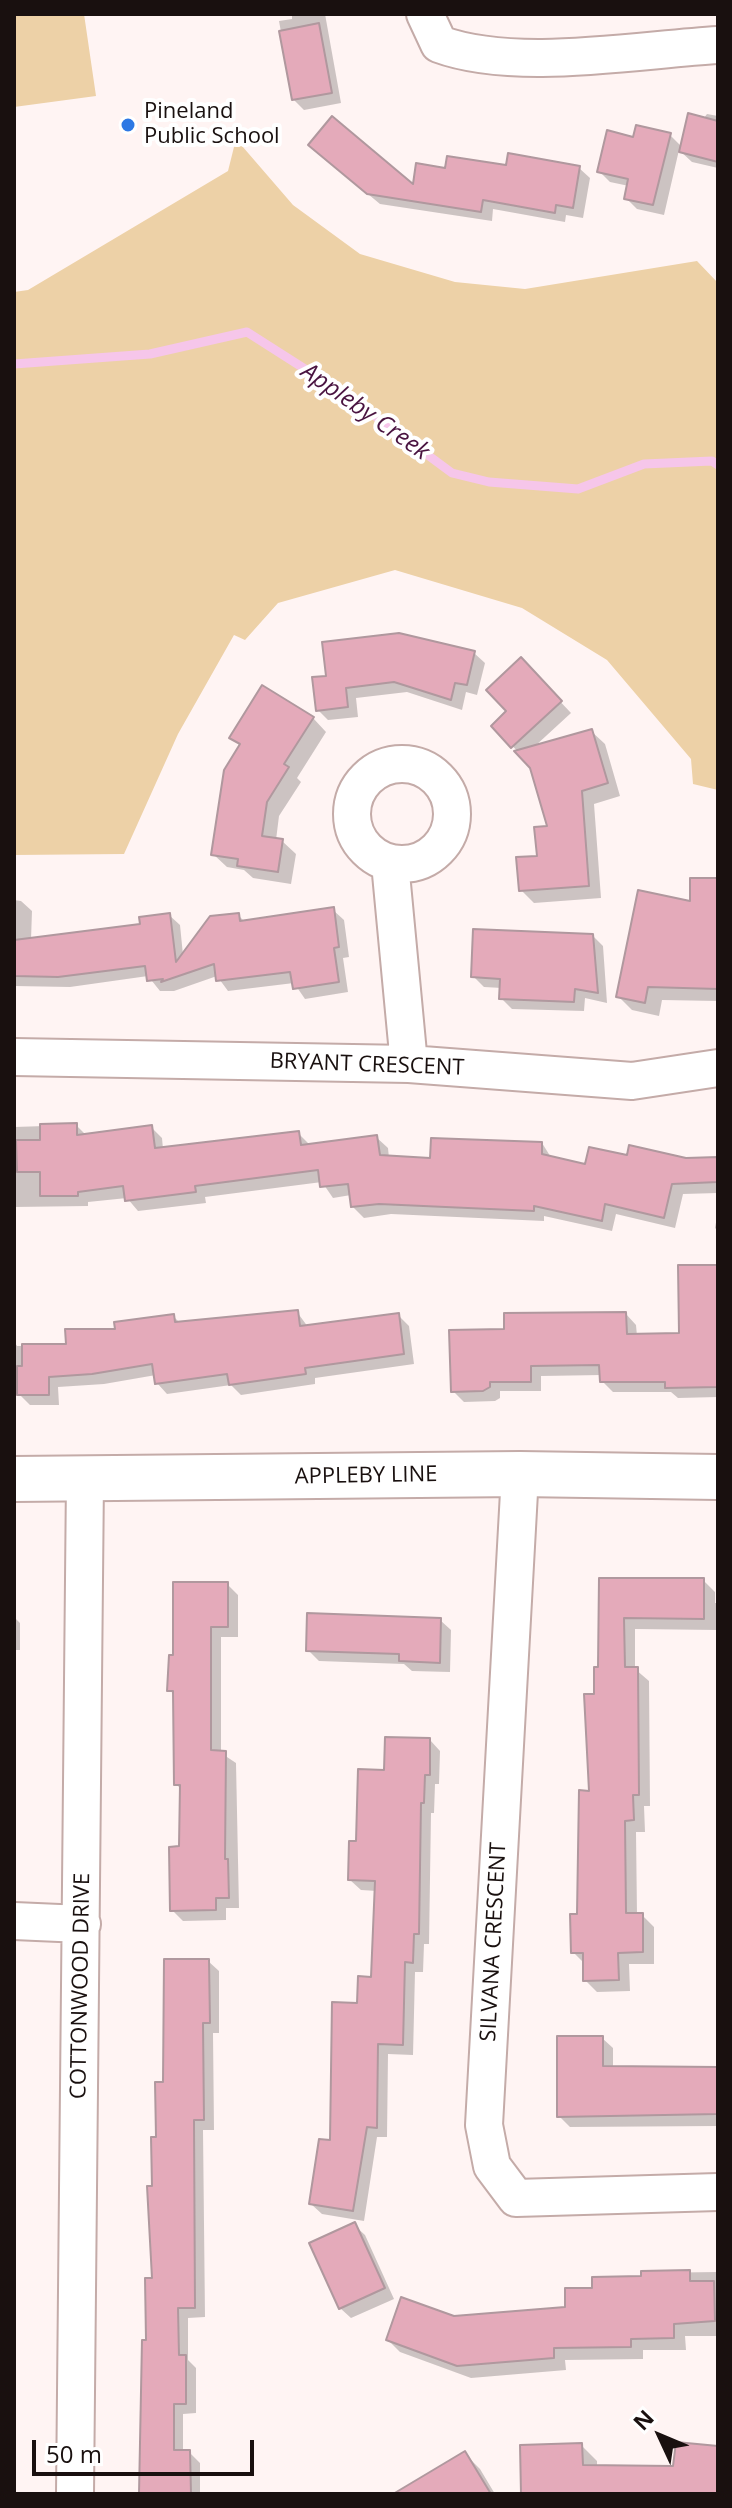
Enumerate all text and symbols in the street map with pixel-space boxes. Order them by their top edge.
place label: Pineland Public School [144,99,280,150]
marker: Pineland Public School [119,116,137,134]
water label: Appleby Creek [295,357,435,467]
street label: BRYANT CRESCENT [269,1048,465,1082]
street label: APPLEBY LINE [294,1462,438,1490]
street label: SILVANA CRESCENT [476,1842,512,2042]
street label: COTTONWOOD DRIVE [66,1873,96,2099]
north arrow [620,2396,700,2476]
text: N [626,2402,660,2436]
scale bar [36,2424,258,2474]
text: 50 m [46,2437,102,2470]

